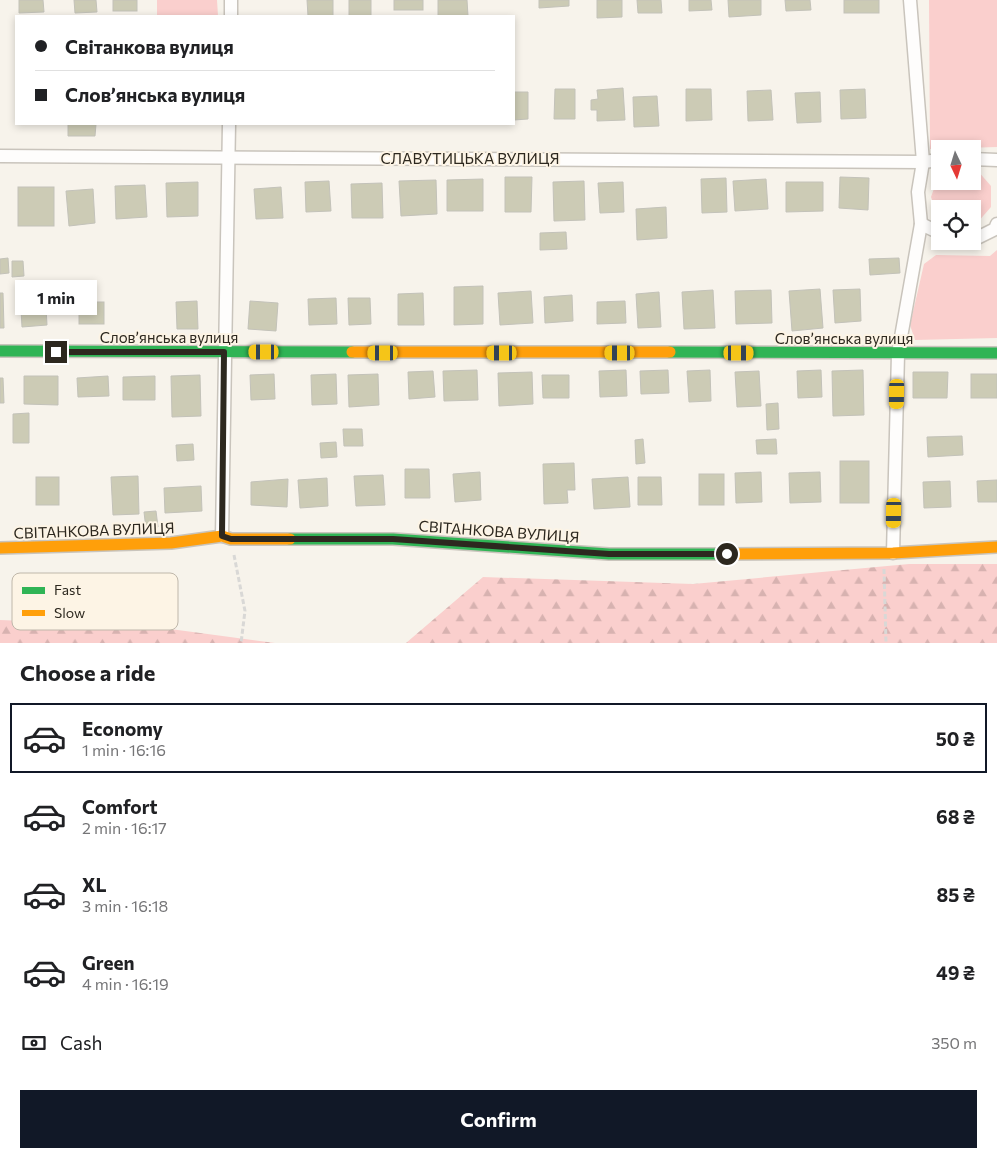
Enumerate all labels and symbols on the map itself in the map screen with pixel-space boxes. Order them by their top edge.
north arrow [931,140,981,190]
street label: СЛАВУТИЦЬКА ВУЛИЦЯ [381,149,559,167]
callout: 1 min [15,280,97,314]
street label: Словʼянська вулиця [100,328,238,346]
street label: Словʼянська вулиця [775,329,913,347]
route end [45,341,67,363]
car [249,345,279,360]
car [368,346,398,361]
car [487,346,517,361]
car [605,346,635,361]
car [724,346,754,361]
car [889,379,904,409]
car [886,498,901,528]
street label: СВІТАНКОВА ВУЛИЦЯ [418,516,580,546]
street label: СВІТАНКОВА ВУЛИЦЯ [13,518,175,542]
route start [716,543,738,565]
legend [12,573,178,630]
text: Fast [54,581,81,598]
text: Slow [54,604,85,621]

